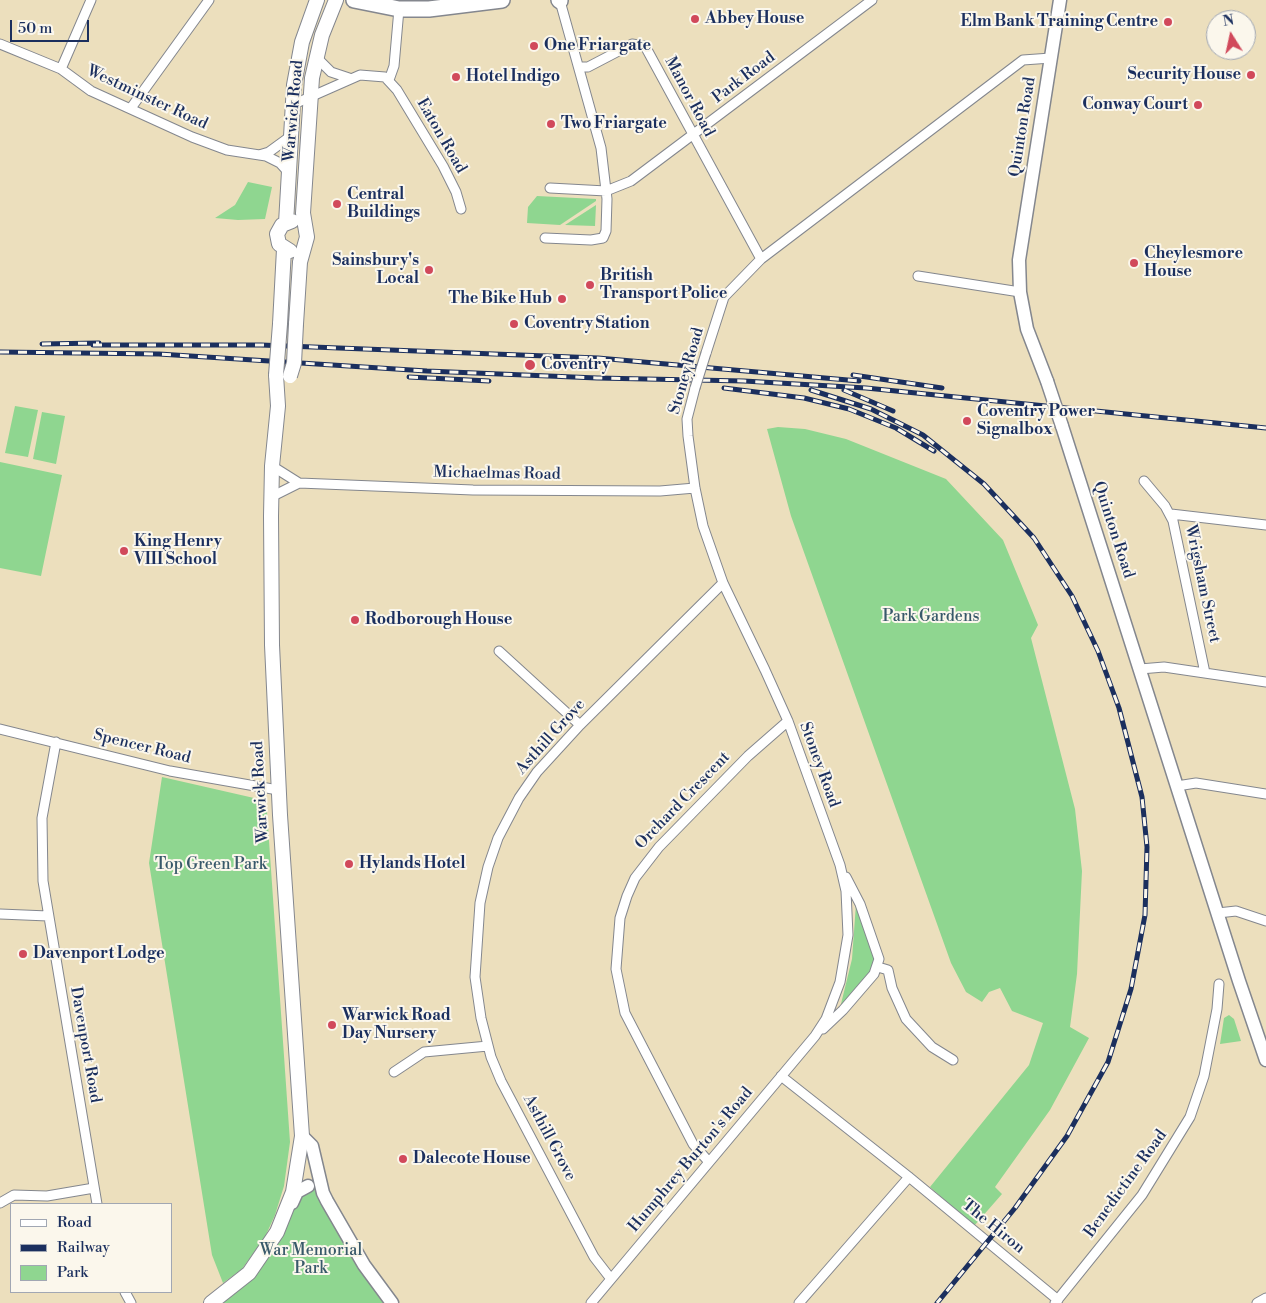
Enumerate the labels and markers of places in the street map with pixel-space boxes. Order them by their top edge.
place label: Abbey House [705,9,804,29]
place label: Elm Bank Training Centre [961,12,1158,32]
marker: Abbey House [689,13,701,25]
marker: Elm Bank Training Centre [1162,16,1174,28]
place label: One Friargate [544,36,651,56]
marker: One Friargate [528,40,540,52]
place label: Security House [1128,65,1241,85]
place label: Hotel Indigo [466,67,560,87]
marker: Security House [1245,69,1257,81]
marker: Hotel Indigo [450,71,462,83]
place label: Conway Court [1082,95,1188,115]
marker: Conway Court [1192,99,1204,111]
place label: Two Friargate [561,114,667,134]
marker: Two Friargate [545,118,557,130]
place label: Central Buildings [347,185,420,223]
marker: Central Buildings [331,198,343,210]
place label: Cheylesmore House [1144,244,1243,282]
place label: Sainsbury's Local [332,251,419,289]
marker: Cheylesmore House [1128,257,1140,269]
marker: Sainsbury's Local [423,264,435,276]
place label: British Transport Police [600,266,727,304]
marker: British Transport Police [584,279,596,291]
place label: The Bike Hub [449,289,552,309]
marker: The Bike Hub [556,293,568,305]
place label: Coventry Station [524,314,650,334]
marker: Coventry Station [508,318,520,330]
place label: Coventry [541,355,610,375]
marker: Coventry [523,358,537,372]
place label: Coventry Power Signalbox [977,402,1095,440]
marker: Coventry Power Signalbox [961,415,973,427]
place label: King Henry VIII School [134,532,222,570]
marker: King Henry VIII School [118,545,130,557]
place label: Rodborough House [365,610,512,630]
marker: Rodborough House [349,614,361,626]
place label: Hylands Hotel [359,854,465,874]
marker: Hylands Hotel [343,858,355,870]
place label: Davenport Lodge [33,944,165,964]
marker: Davenport Lodge [17,948,29,960]
place label: Warwick Road Day Nursery [342,1006,451,1044]
marker: Warwick Road Day Nursery [326,1019,338,1031]
place label: Dalecote House [413,1149,531,1169]
marker: Dalecote House [397,1153,409,1165]

